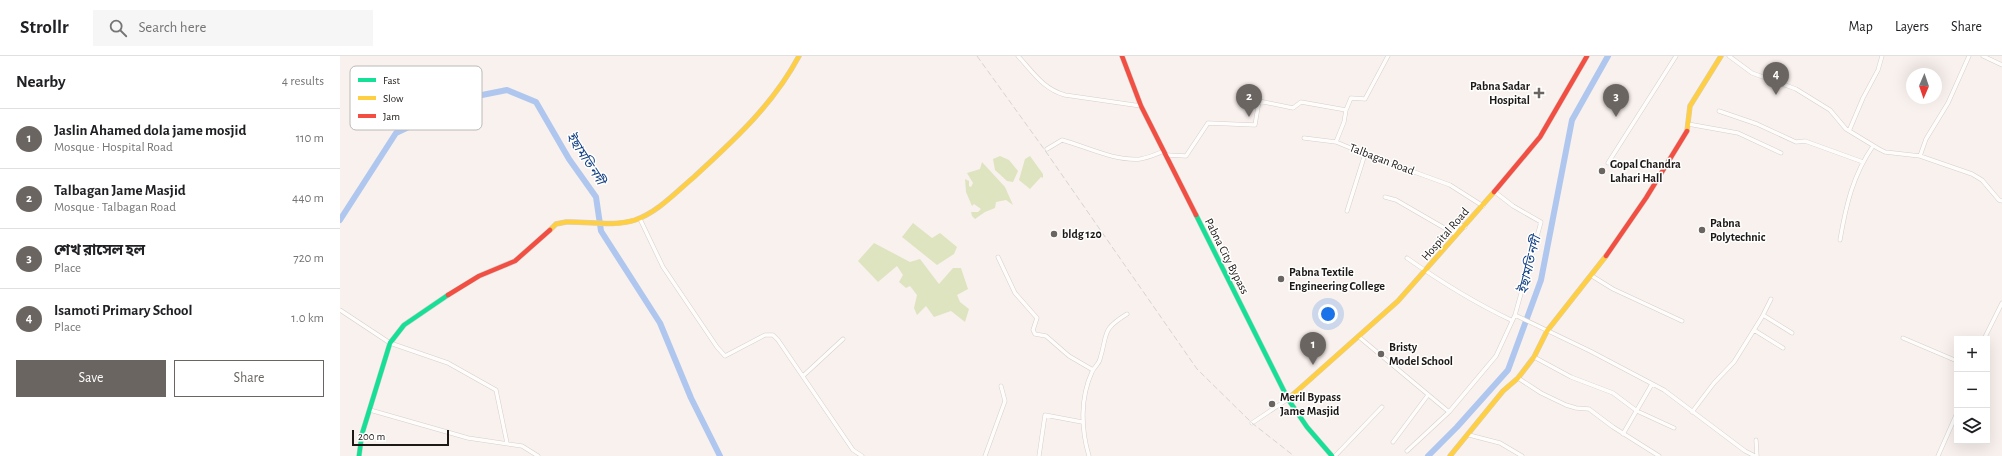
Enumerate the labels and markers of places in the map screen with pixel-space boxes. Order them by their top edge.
pin: 4 [1763,62,1789,95]
place label: Pabna Sadar Hospital [1470,80,1531,106]
pin: 2 [1236,84,1262,117]
pin: 3 [1603,84,1629,117]
marker: Pabna Sadar Hospital [1533,87,1545,99]
place label: Gopal Chandra Lahari Hall [1610,158,1681,184]
marker: Gopal Chandra Lahari Hall [1597,166,1607,176]
place label: Pabna Polytechnic [1710,217,1766,244]
marker: Pabna Polytechnic [1697,225,1707,235]
place label: bldg 120 [1062,228,1102,240]
marker: bldg 120 [1049,229,1059,239]
place label: Pabna Textile Engineering College [1289,266,1385,292]
marker: Pabna Textile Engineering College [1276,274,1286,284]
pin: 1 [1300,332,1326,365]
place label: Bristy Model School [1389,341,1453,367]
marker: Bristy Model School [1376,349,1386,359]
place label: Meril Bypass Jame Masjid [1280,391,1341,418]
marker: Meril Bypass Jame Masjid [1267,399,1277,409]

